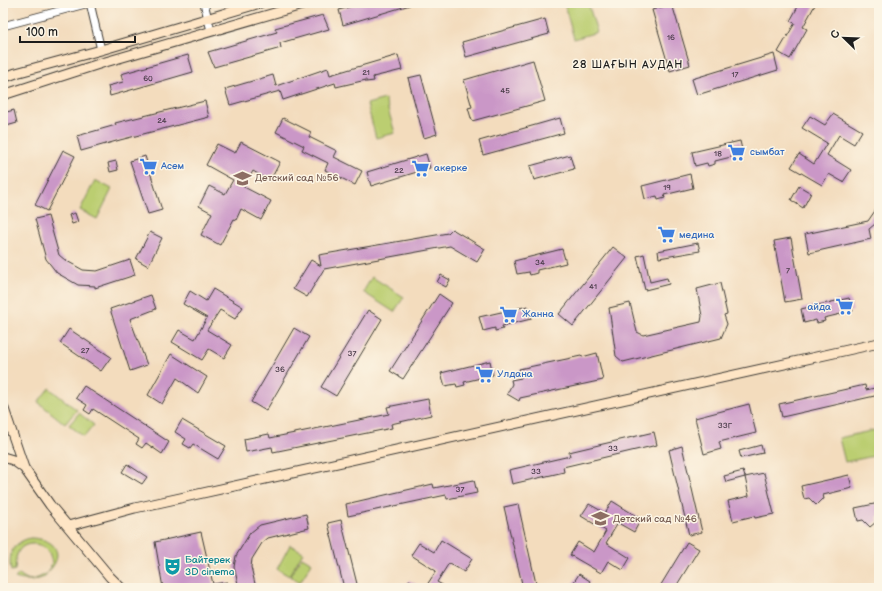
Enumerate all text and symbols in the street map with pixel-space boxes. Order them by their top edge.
scale bar [20,18,135,44]
north arrow [824,18,864,58]
text: 100 m [26,25,58,40]
text: С [828,28,843,40]
house number: 16 [667,33,675,42]
district label: 28 ШАҒЫН АУДАН [573,58,683,71]
house number: 21 [362,68,370,77]
house number: 17 [731,70,739,79]
house number: 60 [143,74,153,83]
house number: 45 [500,86,510,95]
house number: 24 [157,116,167,125]
supermarket icon: сымбат [727,142,747,162]
place label: сымбат [750,146,785,158]
house number: 18 [714,149,722,158]
supermarket icon: Асем [138,156,158,176]
supermarket icon: акерке [411,158,431,178]
place label: Асем [160,160,184,172]
place label: акерке [434,162,468,174]
house number: 22 [394,166,404,175]
school or university icon: Детский сад №56 [232,168,252,188]
place label: Детский сад №56 [255,172,339,184]
house number: 19 [663,183,671,192]
supermarket icon: медина [656,225,676,245]
place label: медина [679,229,714,241]
house number: 34 [535,258,545,267]
house number: 7 [786,266,790,275]
house number: 41 [589,282,597,291]
supermarket icon: айда [834,297,854,317]
place label: айда [807,301,831,313]
supermarket icon: Жанна [499,304,519,324]
place label: Жанна [522,308,554,320]
house number: 27 [81,346,89,355]
house number: 37 [348,349,356,358]
supermarket icon: Улдана [474,364,494,384]
house number: 36 [275,365,285,374]
place label: Улдана [497,368,533,380]
house number: 33Г [718,421,733,430]
house number: 33 [608,444,618,453]
house number: 33 [531,467,541,476]
house number: 37 [456,485,464,494]
school or university icon: Детский сад №46 [590,509,610,529]
place label: Детский сад №46 [613,513,697,525]
place label: Байтерек 3D cinema [185,554,235,578]
theatre icon: Байтерек 3D cinema [162,556,182,576]

